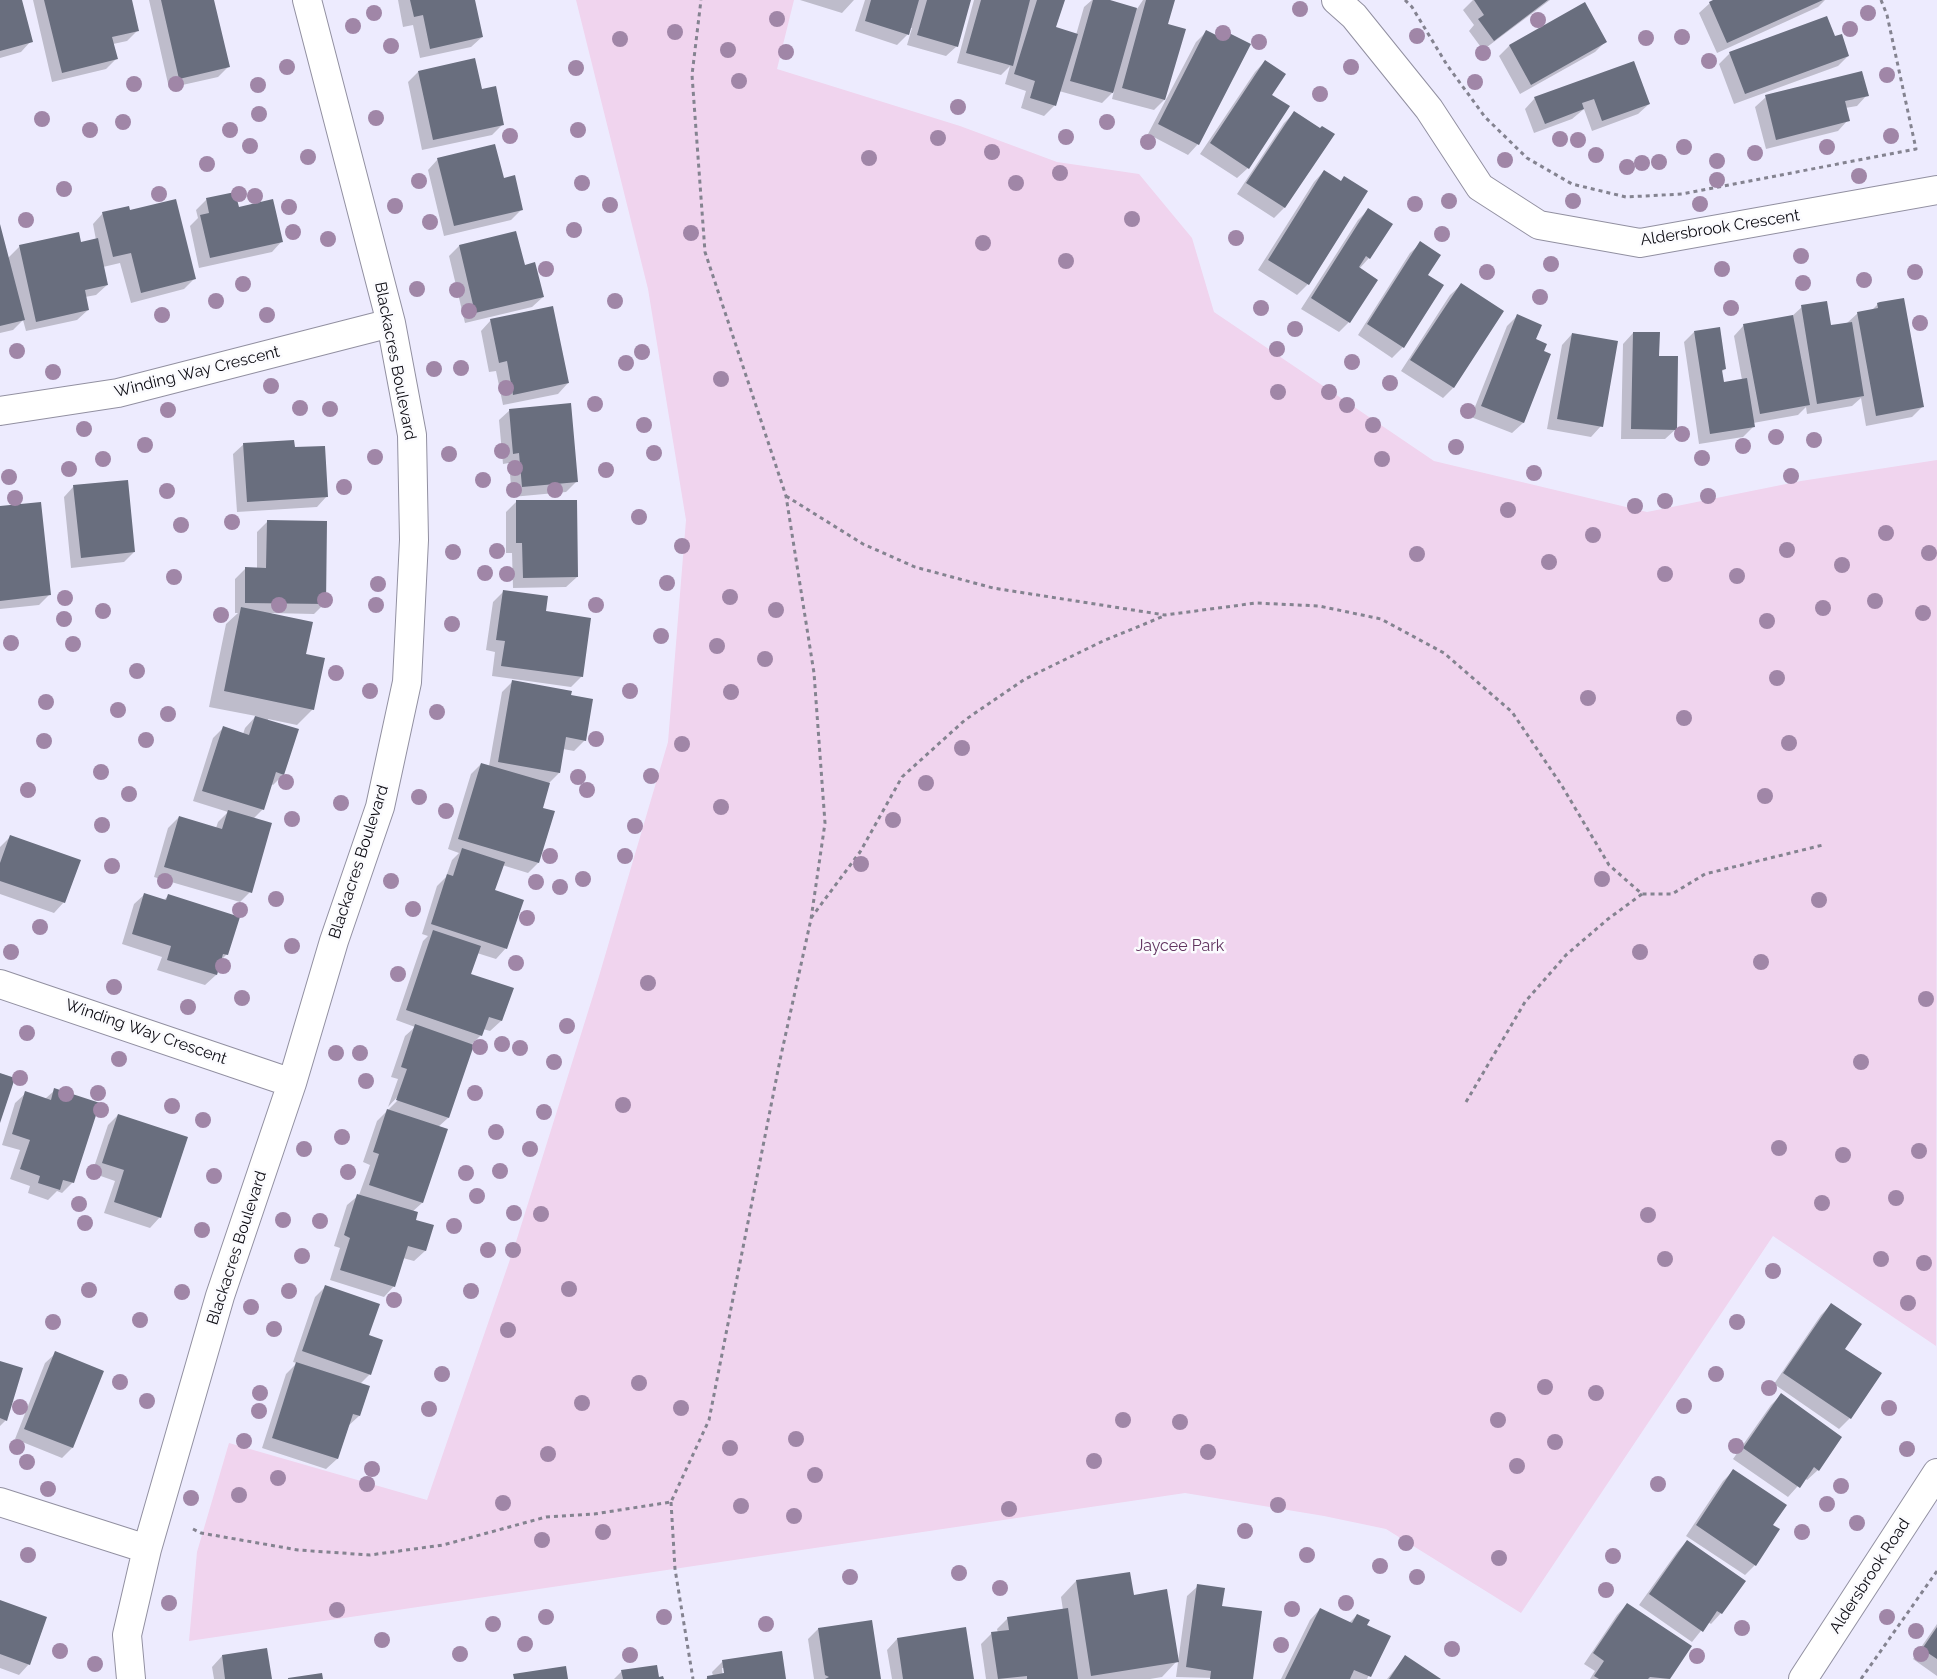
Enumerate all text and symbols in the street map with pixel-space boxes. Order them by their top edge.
street label: Aldersbrook Crescent [1639,206,1801,250]
street label: Blackacres Boulevard [370,280,420,442]
street label: Winding Way Crescent [112,342,282,402]
street label: Blackacres Boulevard [325,783,393,941]
park label: Jaycee Park [1136,936,1224,956]
street label: Winding Way Crescent [63,995,229,1069]
street label: Blackacres Boulevard [203,1169,271,1327]
street label: Aldersbrook Road [1826,1515,1914,1637]

